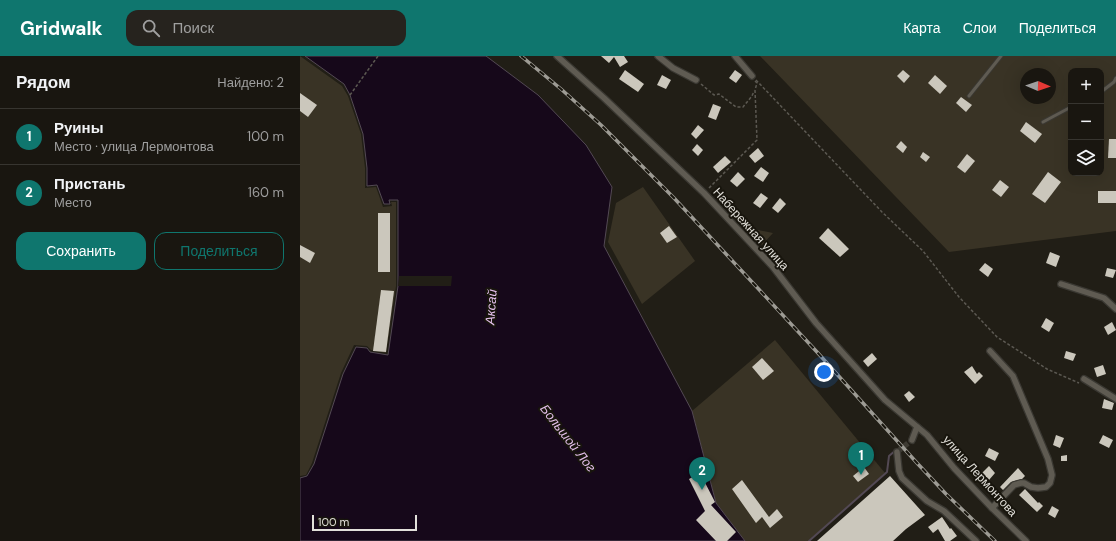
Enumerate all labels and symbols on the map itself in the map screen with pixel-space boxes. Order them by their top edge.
north arrow [1020,68,1056,104]
street label: Набережная улица [710,184,793,274]
water label: Аксай [481,289,501,326]
your location [814,362,834,382]
water label: Большой Лог [536,401,600,476]
street label: улица Лермонтова [939,432,1021,520]
pin: 1 [848,442,874,475]
pin: 2 [689,457,715,490]
scale bar [312,513,417,532]

